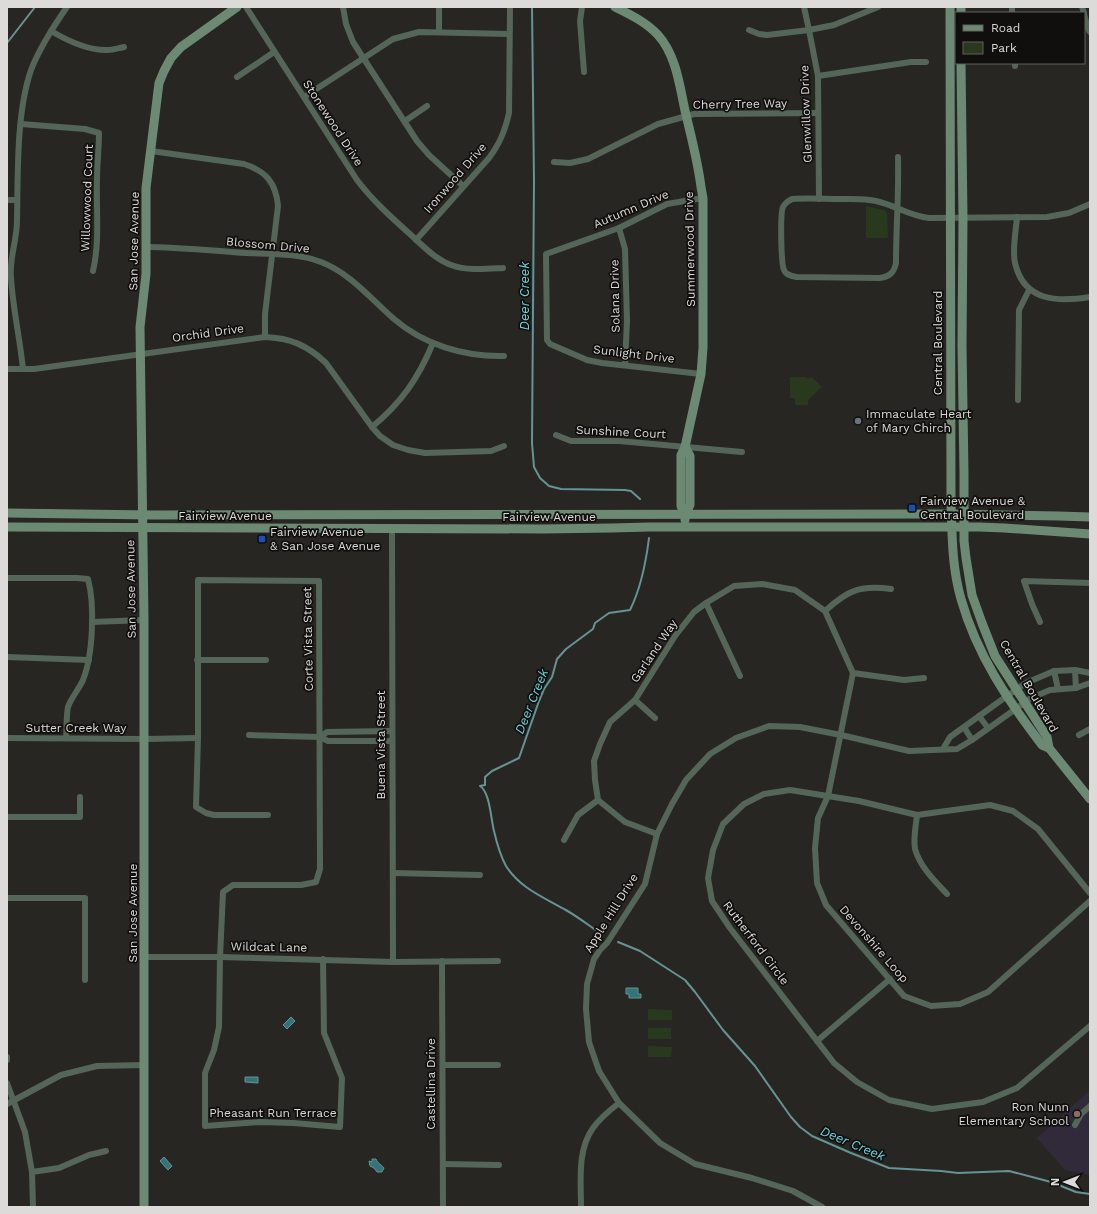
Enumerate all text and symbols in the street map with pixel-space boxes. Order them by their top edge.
legend [955,12,1085,64]
text: Road [991,21,1020,35]
text: Park [991,41,1017,55]
street label: Glenwillow Drive [797,65,815,163]
street label: Stonewood Drive [300,77,366,169]
street label: Cherry Tree Way [693,96,788,112]
street label: Ironwood Drive [421,140,489,216]
street label: Willowwood Court [78,144,96,252]
street label: Autumn Drive [591,187,671,231]
street label: San Jose Avenue [126,191,142,291]
street label: Summerwood Drive [682,191,698,307]
street label: Blossom Drive [226,234,310,256]
street label: Solana Drive [607,259,623,333]
water label: Deer Creek [517,261,532,330]
street label: Central Boulevard [931,291,945,395]
street label: Orchid Drive [171,321,245,345]
street label: Sunlight Drive [592,342,676,366]
place label: Immaculate Heart of Mary Chirch [866,407,972,435]
marker: Immaculate Heart of Mary Chirch [853,416,863,426]
street label: Sunshine Court [576,423,666,441]
place label: Fairview Avenue & Central Boulevard [920,494,1026,522]
marker: Fairview Avenue & Central Boulevard [907,503,917,513]
street label: Fairview Avenue [178,509,272,523]
street label: Fairview Avenue [502,510,596,524]
place label: Fairview Avenue & San Jose Avenue [270,525,380,553]
marker: Fairview Avenue & San Jose Avenue [257,534,267,544]
street label: San Jose Avenue [123,539,139,639]
street label: Corte Vista Street [300,587,316,691]
street label: Garland Way [628,616,681,685]
street label: Central Boulevard [997,637,1061,735]
water label: Deer Creek [512,666,552,736]
street label: Buena Vista Street [374,691,388,799]
street label: Sutter Creek Way [26,721,127,735]
street label: San Jose Avenue [126,864,140,962]
street label: Apple Hill Drive [581,871,641,955]
street label: Rutherford Circle [720,898,792,988]
street label: Devonshire Loop [837,902,911,986]
street label: Wildcat Lane [231,939,308,955]
street label: Castellina Drive [424,1038,438,1130]
place label: Ron Nunn Elementary School [958,1100,1069,1128]
street label: Pheasant Run Terrace [209,1106,337,1120]
marker: Ron Nunn Elementary School [1072,1109,1082,1119]
water label: Deer Creek [818,1123,888,1164]
north arrow [1045,1162,1085,1202]
text: N [1049,1178,1062,1186]

